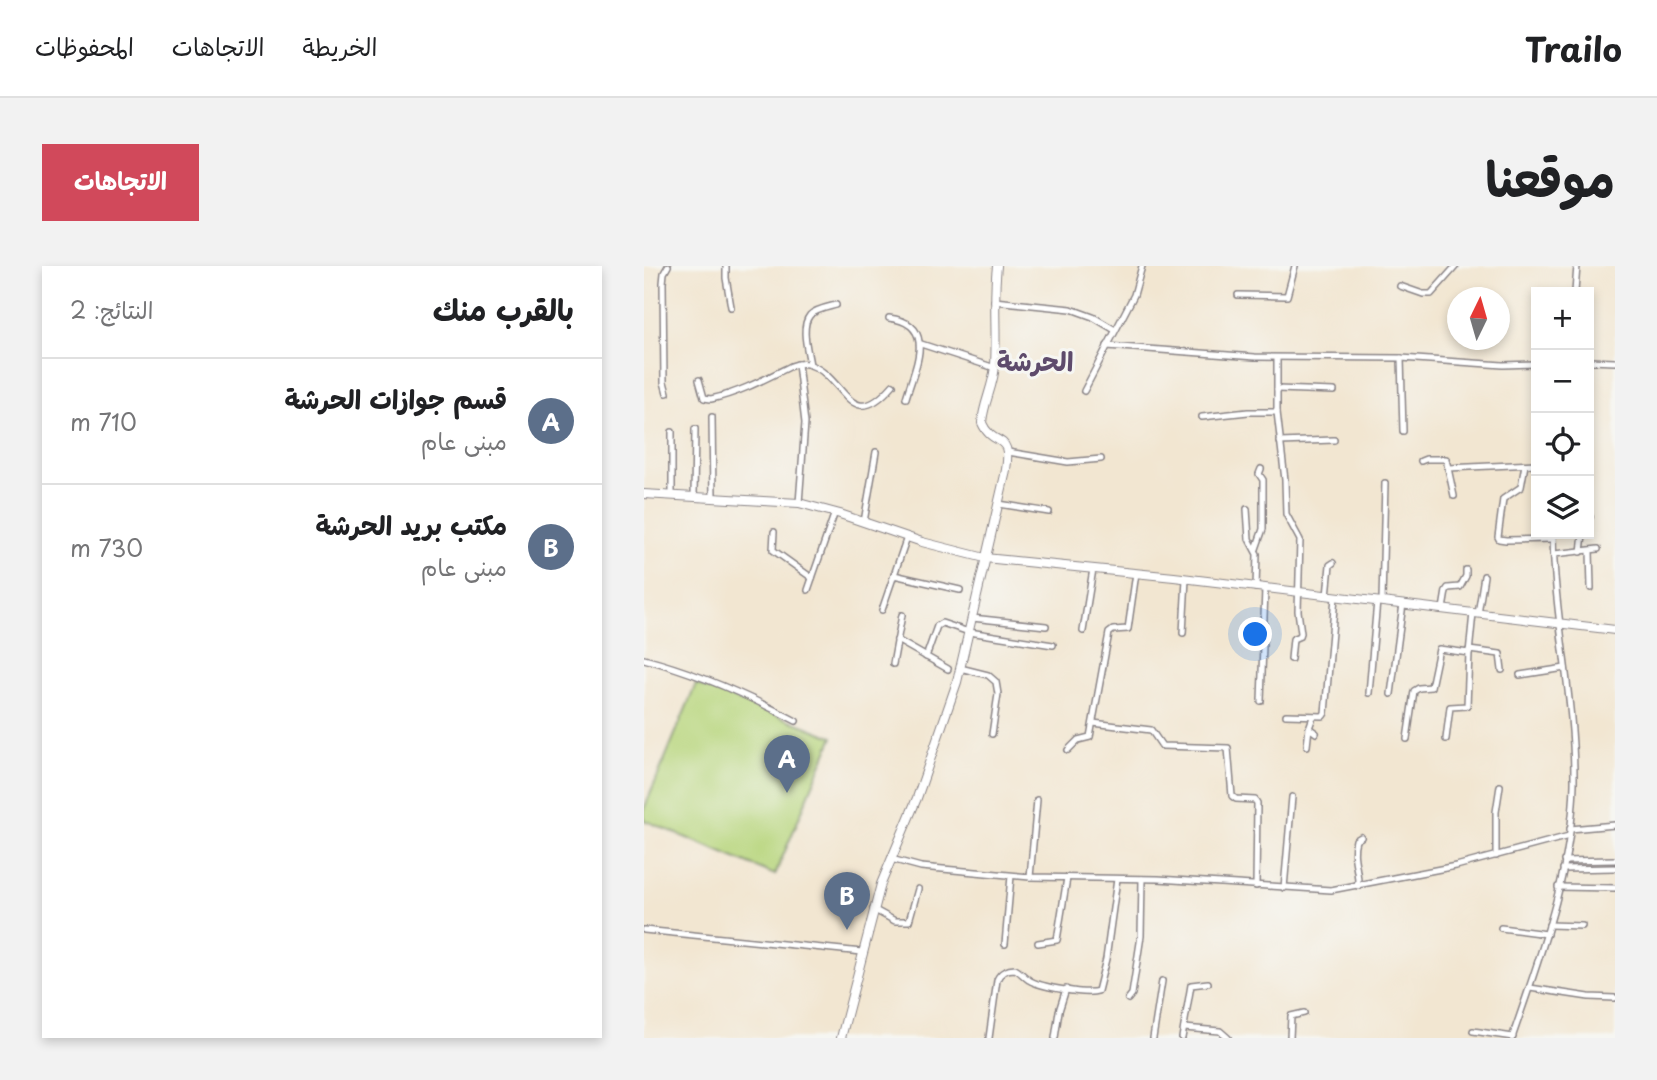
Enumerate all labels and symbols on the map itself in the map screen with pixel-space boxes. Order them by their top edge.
north arrow [1447,287,1510,350]
district label: الحرشة [997,341,1073,380]
your location [1238,617,1272,651]
pin: A [764,735,810,793]
pin: B [824,872,870,930]

